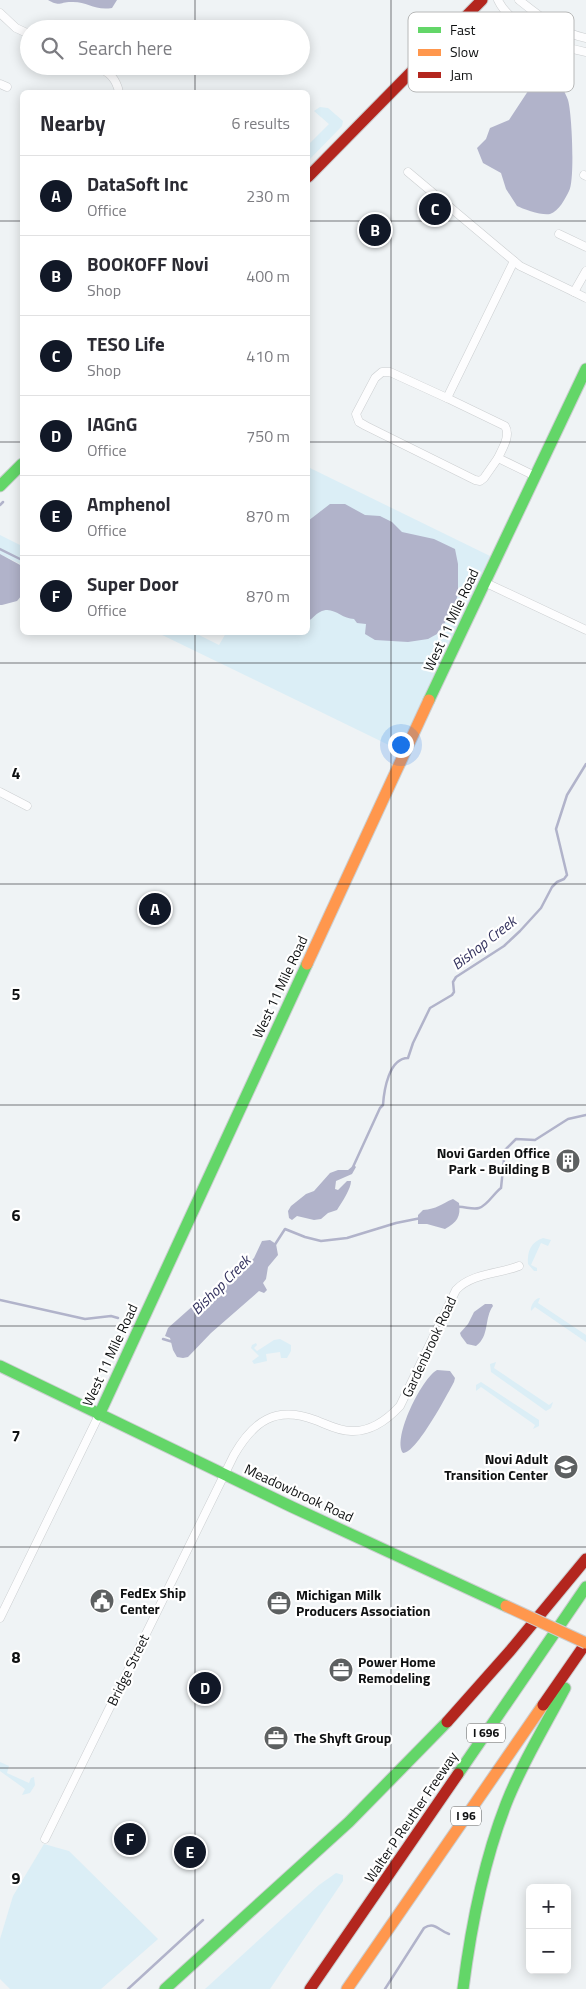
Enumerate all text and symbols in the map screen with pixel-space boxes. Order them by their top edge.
legend [408,12,574,92]
text: Fast [450,19,475,40]
search box [20,20,310,75]
text: Search here [78,33,172,62]
icon: search [38,34,66,62]
text: Slow [450,41,479,62]
text: Jam [450,64,473,85]
text: Nearby [40,107,105,139]
text: 6 results [231,111,290,135]
text: DataSoft Inc [87,169,188,198]
text: A [51,184,61,208]
text: 230 m [246,184,290,208]
pin: C [419,190,451,228]
text: Office [87,198,127,222]
pin: B [359,211,391,249]
text: BOOKOFF Novi [87,249,209,278]
text: B [51,264,61,288]
text: 400 m [246,264,290,288]
text: Shop [87,278,121,302]
text: TESO Life [87,329,165,358]
text: C [52,344,60,368]
text: 410 m [246,344,290,368]
text: Shop [87,358,121,382]
text: IAGnG [87,409,137,438]
text: D [51,424,61,448]
text: 750 m [246,424,290,448]
text: Office [87,438,127,462]
text: Amphenol [87,489,171,518]
text: E [52,504,60,528]
text: 870 m [246,504,290,528]
text: Office [87,518,127,542]
street label: West 11 Mile Road [418,565,484,675]
text: Super Door [87,569,179,598]
text: F [52,584,60,608]
text: 870 m [246,584,290,608]
text: Office [87,598,127,622]
your location [388,732,414,758]
text: 4 [12,761,21,785]
pin: A [139,890,171,928]
water label: Bishop Creek [446,909,523,975]
street label: West 11 Mile Road [247,932,313,1042]
text: 5 [12,982,21,1006]
place label: Novi Garden Office Park - Building B [437,1142,550,1179]
building icon: Novi Garden Office Park - Building B [555,1148,581,1174]
text: 6 [12,1203,21,1227]
water label: Bishop Creek [185,1248,257,1320]
street label: Gardenbrook Road [396,1293,461,1401]
street label: West 11 Mile Road [77,1300,143,1410]
text: 7 [12,1424,20,1448]
place label: Novi Adult Transition Center [444,1448,548,1485]
school or university icon: Novi Adult Transition Center [553,1454,579,1480]
street label: Meadowbrook Road [241,1458,357,1527]
place label: FedEx Ship Center [120,1582,186,1619]
place label: Michigan Milk Producers Association [296,1584,431,1621]
public building icon: FedEx Ship Center [89,1588,115,1614]
office icon: Michigan Milk Producers Association [266,1590,292,1616]
street label: Bridge Street [101,1630,154,1709]
text: 8 [12,1645,21,1669]
place label: Power Home Remodeling [358,1651,436,1688]
office icon: Power Home Remodeling [328,1657,354,1683]
pin: D [189,1669,221,1707]
road number: I 696 [467,1724,505,1742]
office icon: The Shyft Group [263,1725,289,1751]
place label: The Shyft Group [294,1727,392,1748]
street label: Walter P Reuther Freeway [359,1747,463,1887]
road number: I 96 [451,1806,481,1825]
pin: F [114,1820,146,1858]
pin: E [174,1833,206,1871]
text: 9 [12,1866,21,1890]
map controls [526,1884,571,1974]
button: + [526,1884,571,1929]
button: − [526,1929,571,1974]

